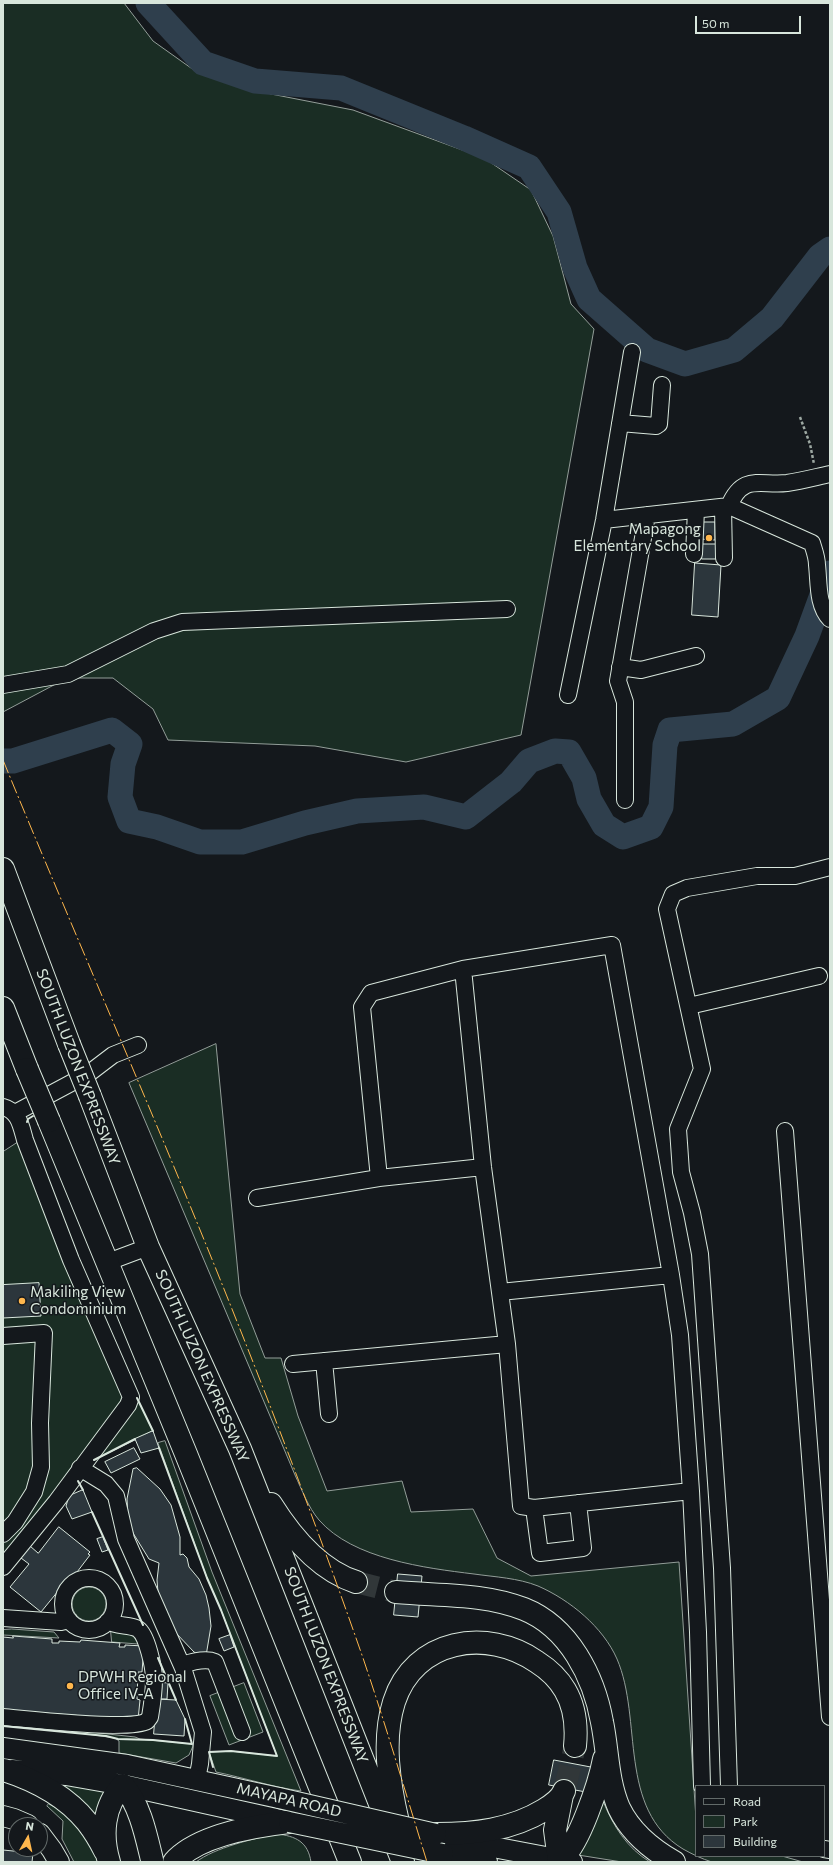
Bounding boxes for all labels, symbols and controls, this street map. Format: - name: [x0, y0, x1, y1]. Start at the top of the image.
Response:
- scale bar: [697, 8, 803, 34]
- text: 50 m: [702, 16, 730, 30]
- place label: Mapagong Elementary School: [574, 520, 701, 555]
- marker: Mapagong Elementary School: [704, 533, 714, 543]
- street label: SOUTH LUZON EXPRESSWAY: [32, 966, 124, 1168]
- street label: SOUTH LUZON EXPRESSWAY: [151, 1267, 253, 1465]
- place label: Makiling View Condominium: [30, 1283, 126, 1318]
- marker: Makiling View Condominium: [17, 1296, 27, 1306]
- street label: SOUTH LUZON EXPRESSWAY: [280, 1564, 372, 1766]
- place label: DPWH Regional Office IV-A: [78, 1668, 187, 1703]
- marker: DPWH Regional Office IV-A: [65, 1681, 75, 1691]
- street label: MAYAPA ROAD: [235, 1779, 343, 1821]
- legend: [695, 1785, 825, 1857]
- text: Road: [733, 1794, 761, 1808]
- text: Park: [733, 1814, 758, 1828]
- north arrow: [8, 1817, 48, 1857]
- text: N: [25, 1819, 35, 1833]
- text: Building: [733, 1834, 777, 1848]

